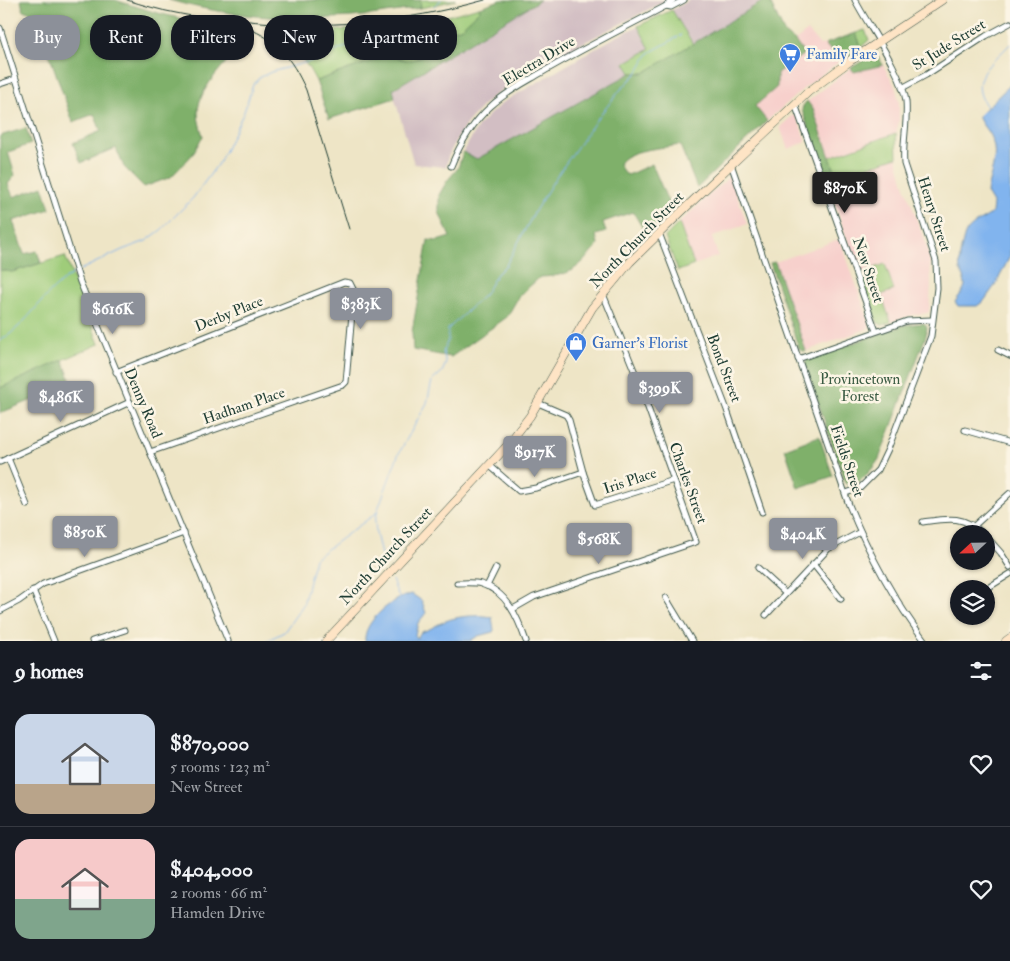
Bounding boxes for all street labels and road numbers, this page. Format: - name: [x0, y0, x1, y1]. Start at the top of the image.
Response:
- street label: St Jude Street: [909, 15, 990, 76]
- street label: Electra Drive: [499, 32, 579, 90]
- street label: Henry Street: [913, 174, 955, 254]
- street label: North Church Street: [586, 188, 688, 292]
- street label: New Street: [848, 235, 888, 305]
- street label: Derby Place: [192, 292, 266, 336]
- street label: Bond Street: [702, 331, 746, 405]
- street label: Denny Road: [120, 365, 167, 442]
- street label: Hadham Place: [200, 383, 288, 429]
- street label: Fields Street: [826, 422, 868, 500]
- street label: Charles Street: [665, 440, 712, 526]
- street label: Iris Place: [601, 463, 659, 499]
- street label: North Church Street: [336, 503, 436, 609]

